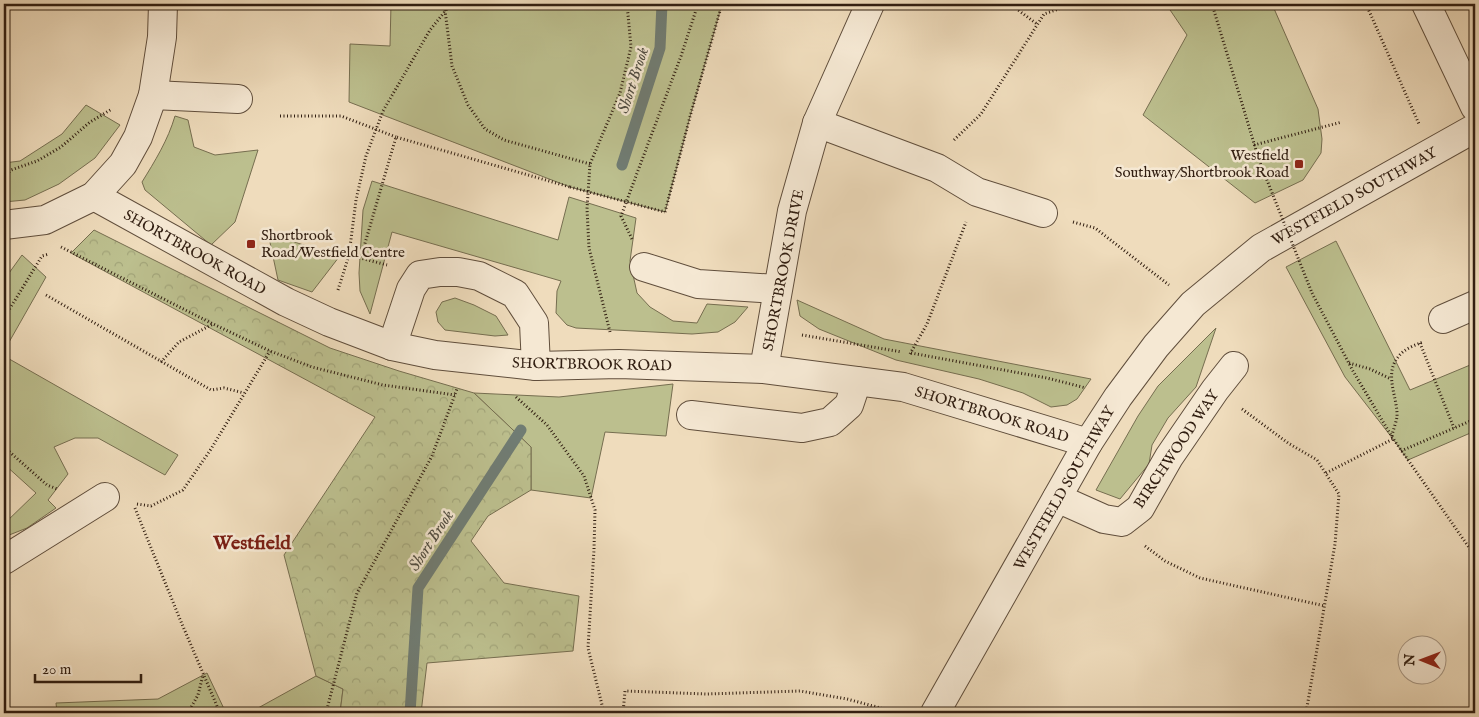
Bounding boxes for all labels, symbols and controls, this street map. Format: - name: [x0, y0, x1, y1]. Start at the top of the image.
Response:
- water label: Short Brook: [614, 45, 654, 116]
- street label: WESTFIELD SOUTHWAY: [1268, 143, 1441, 250]
- place label: Westfield Southway/Shortbrook Road: [1115, 146, 1290, 182]
- marker: Westfield Southway/Shortbrook Road: [1293, 158, 1305, 170]
- street label: SHORTBROOK DRIVE: [758, 188, 808, 353]
- street label: SHORTBROOK ROAD: [120, 205, 269, 299]
- place label: Shortbrook Road/Westfield Centre: [261, 226, 405, 262]
- marker: Shortbrook Road/Westfield Centre: [245, 238, 257, 250]
- street label: SHORTBROOK ROAD: [512, 354, 672, 375]
- street label: SHORTBROOK ROAD: [913, 382, 1071, 447]
- street label: BIRCHWOOD WAY: [1130, 386, 1224, 512]
- street label: WESTFIELD SOUTHWAY: [1010, 402, 1120, 574]
- water label: Short Brook: [405, 507, 459, 575]
- district label: Westfield: [212, 531, 292, 556]
- north arrow: [1396, 634, 1446, 684]
- scale bar: [35, 652, 141, 684]
- text: N: [1401, 654, 1419, 667]
- text: 20 m: [42, 660, 72, 679]

